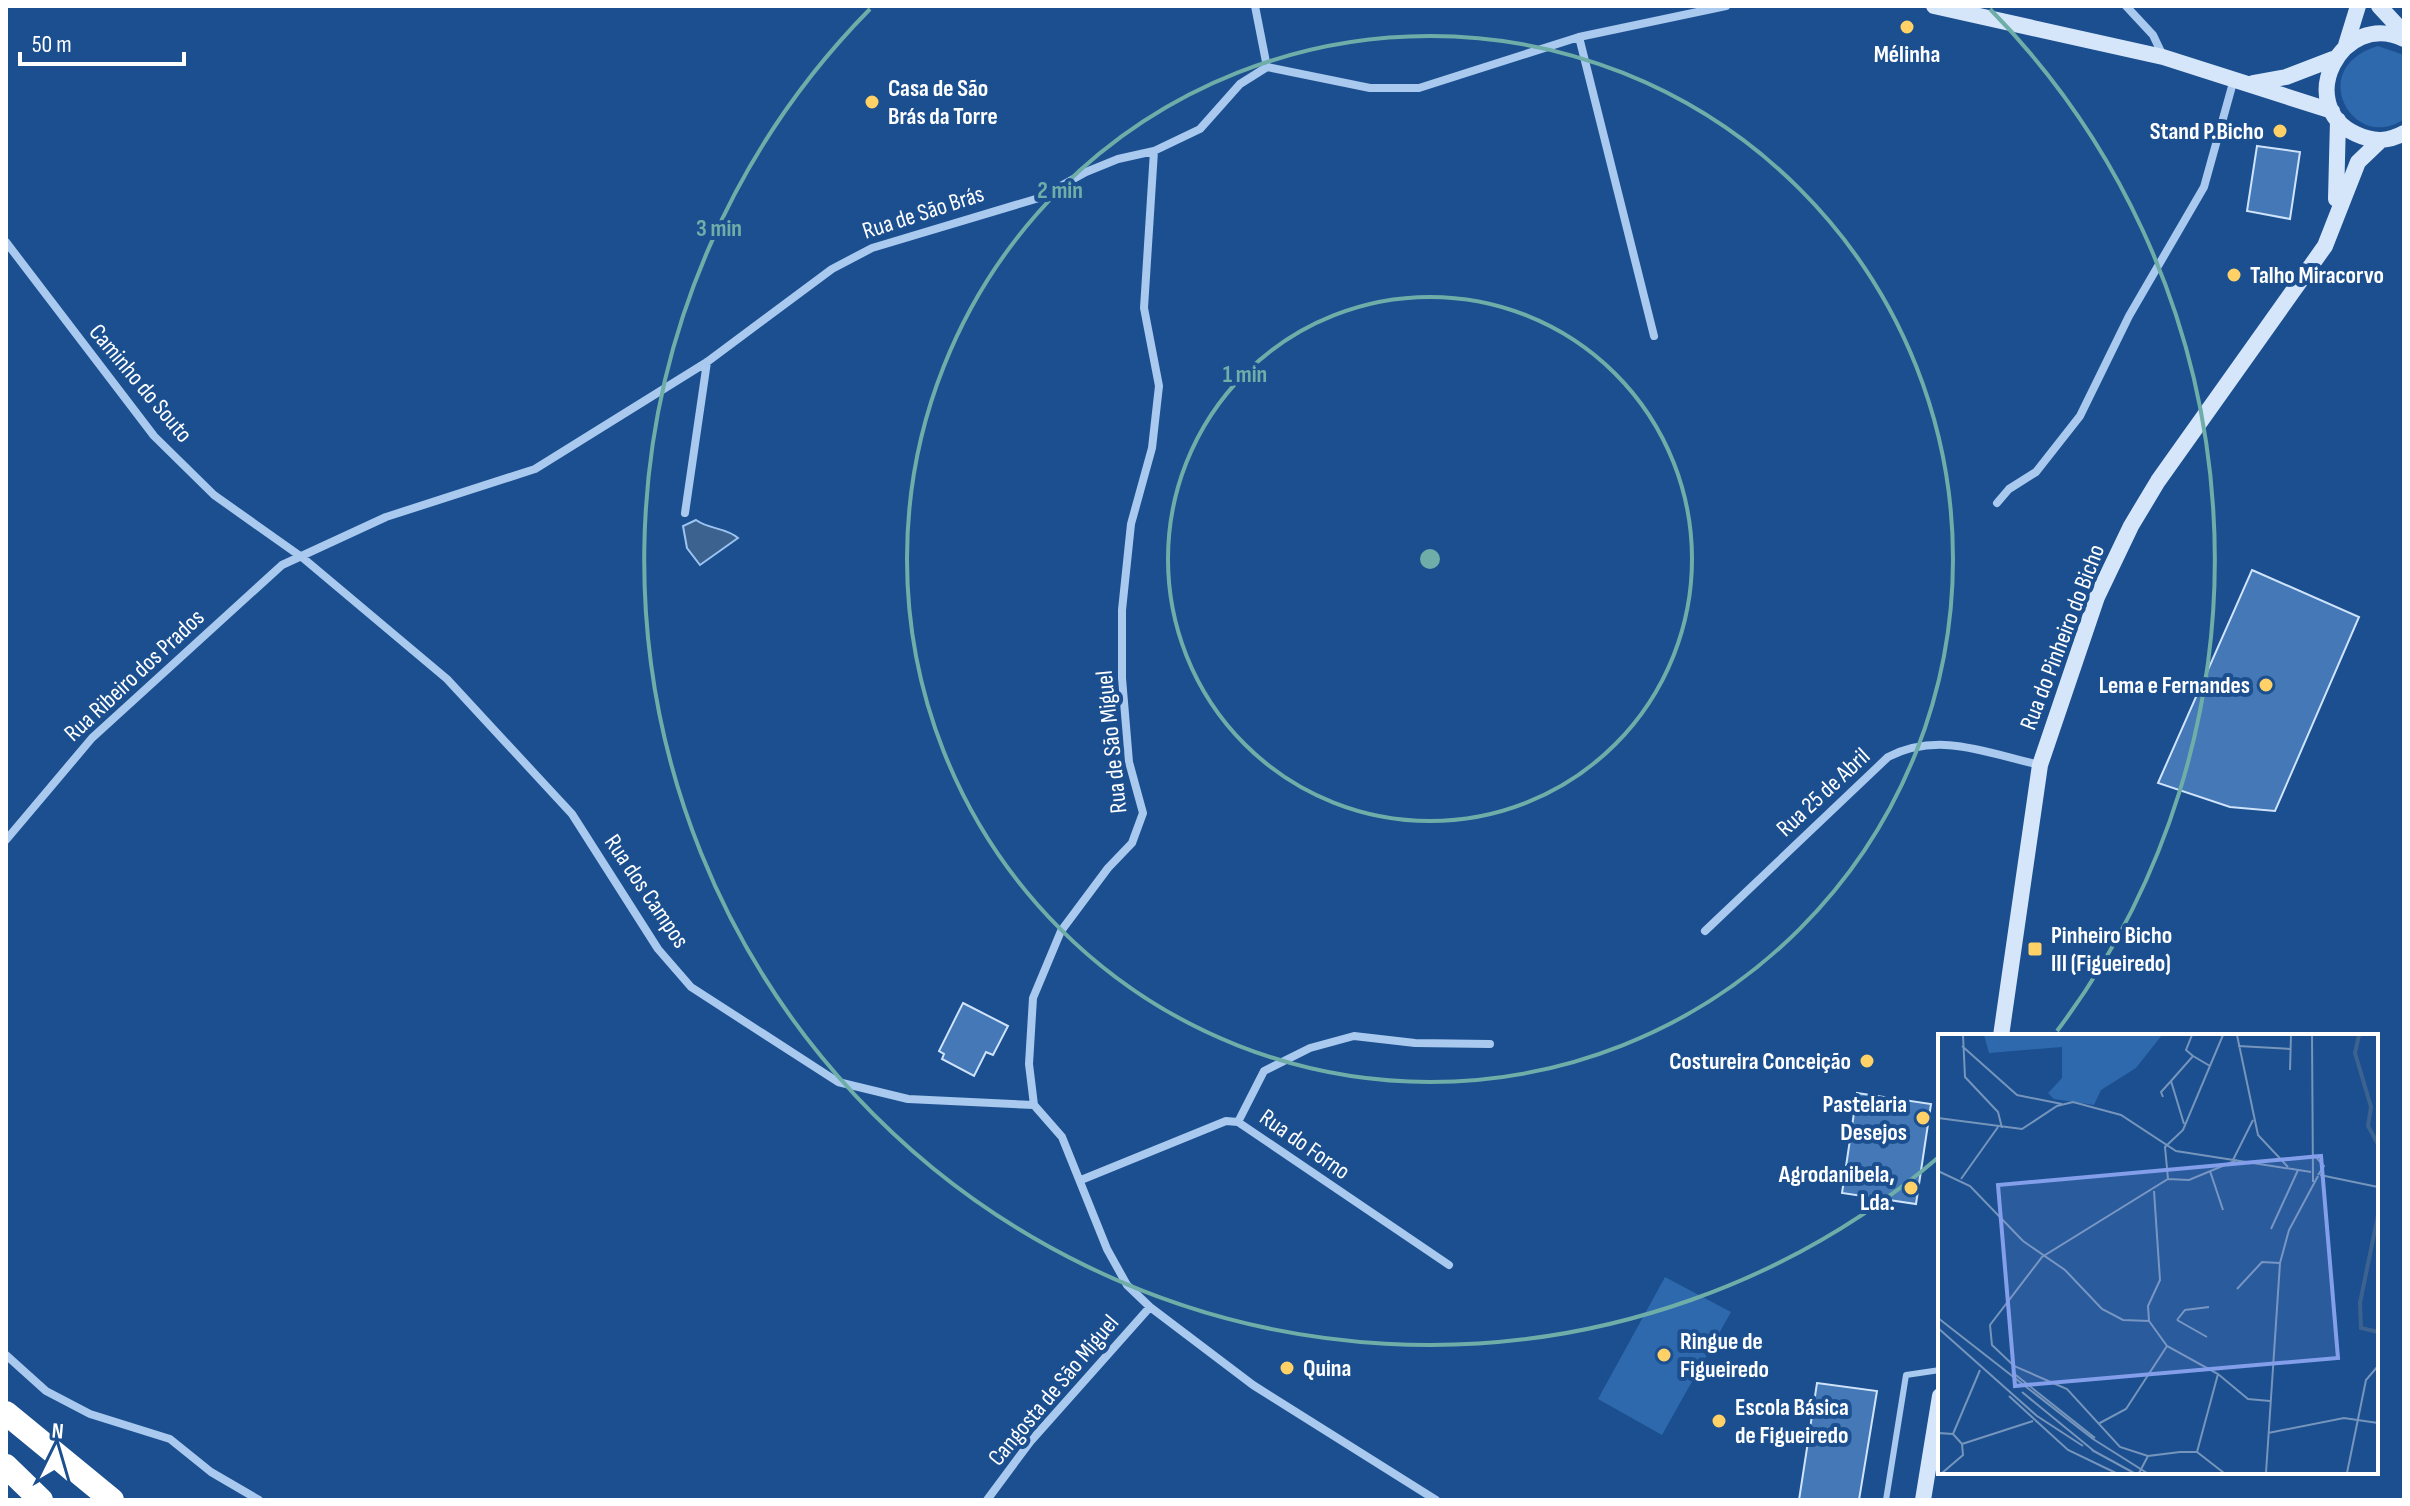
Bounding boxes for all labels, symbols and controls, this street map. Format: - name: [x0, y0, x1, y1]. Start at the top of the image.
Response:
- scale bar: [20, 16, 184, 66]
- marker: Mélinha: [1898, 18, 1916, 36]
- text: 50 m: [32, 30, 72, 59]
- place label: Mélinha: [1874, 40, 1940, 69]
- place label: Casa de São Brás da Torre: [888, 74, 998, 131]
- marker: Casa de São Brás da Torre: [863, 93, 881, 111]
- place label: Stand P.Bicho: [2150, 117, 2264, 146]
- marker: Stand P.Bicho: [2271, 122, 2289, 140]
- text: 2 min: [1037, 176, 1083, 205]
- street label: Rua de São Brás: [859, 179, 988, 246]
- text: 3 min: [696, 214, 742, 243]
- place label: Talho Miracorvo: [2250, 261, 2384, 290]
- marker: Talho Miracorvo: [2225, 266, 2243, 284]
- street label: Caminho do Souto: [83, 318, 199, 448]
- text: 1 min: [1223, 360, 1267, 389]
- street label: Rua do Pinheiro do Bicho: [2014, 540, 2111, 734]
- centre of rings: [1416, 545, 1444, 573]
- street label: Rua Ribeiro dos Prados: [58, 603, 210, 748]
- street label: Rua de São Miguel: [1090, 669, 1133, 815]
- place label: Lema e Fernandes: [2099, 671, 2250, 700]
- marker: Lema e Fernandes: [2257, 676, 2275, 694]
- street label: Rua 25 de Abril: [1771, 742, 1876, 843]
- street label: Rua dos Campos: [598, 829, 695, 954]
- place label: Pinheiro Bicho III (Figueiredo): [2051, 921, 2172, 978]
- marker: Pinheiro Bicho III (Figueiredo): [2026, 940, 2044, 958]
- inset map: [1938, 1034, 2378, 1474]
- place label: Costureira Conceição: [1669, 1047, 1851, 1076]
- marker: Costureira Conceição: [1858, 1052, 1876, 1070]
- place label: Pastelaria Desejos: [1823, 1090, 1907, 1147]
- street label: Rua do Forno: [1254, 1103, 1356, 1186]
- marker: Pastelaria Desejos: [1914, 1109, 1932, 1127]
- place label: Agrodanibela, Lda.: [1778, 1160, 1895, 1217]
- marker: Agrodanibela, Lda.: [1902, 1179, 1920, 1197]
- street label: Cangosta de São Miguel: [982, 1309, 1125, 1472]
- place label: Ringue de Figueiredo: [1680, 1327, 1769, 1384]
- marker: Ringue de Figueiredo: [1655, 1346, 1673, 1364]
- place label: Quina: [1303, 1354, 1351, 1383]
- marker: Quina: [1278, 1359, 1296, 1377]
- place label: Escola Básica de Figueiredo: [1735, 1393, 1849, 1450]
- north arrow: [16, 1410, 96, 1490]
- marker: Escola Básica de Figueiredo: [1710, 1412, 1728, 1430]
- text: N: [51, 1418, 65, 1446]

